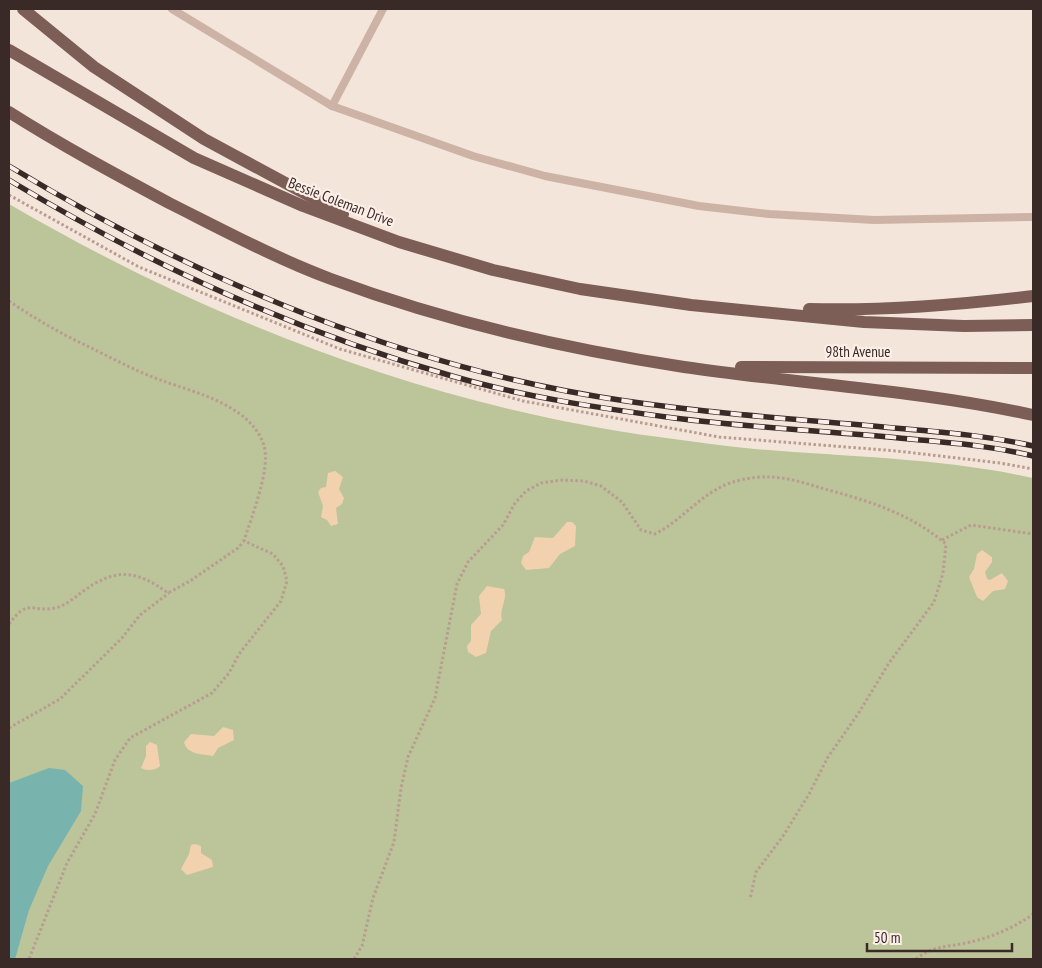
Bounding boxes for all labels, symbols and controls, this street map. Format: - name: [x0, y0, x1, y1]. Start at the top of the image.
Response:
- street label: Bessie Coleman Drive: [286, 173, 397, 230]
- street label: 98th Avenue: [826, 342, 890, 361]
- scale bar: [867, 920, 1012, 952]
- text: 50 m: [874, 928, 900, 947]

